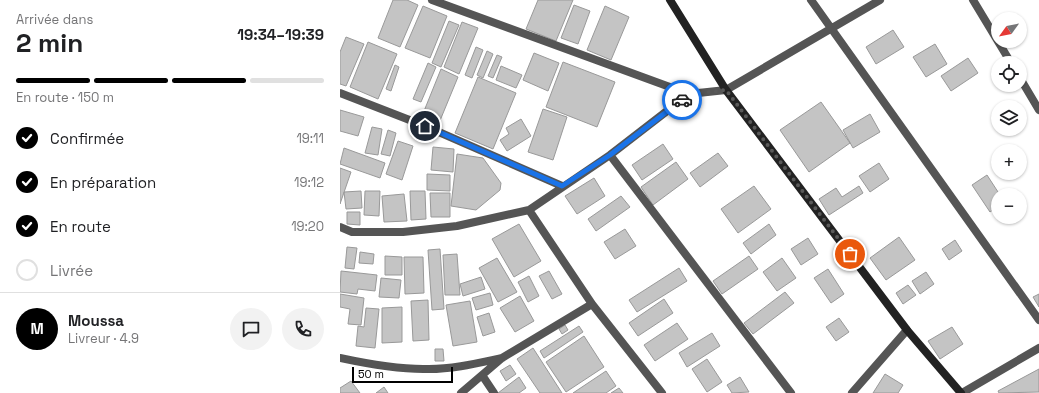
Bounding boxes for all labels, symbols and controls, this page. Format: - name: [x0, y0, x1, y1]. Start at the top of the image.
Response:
- text: Arrivée dans: [16, 11, 93, 28]
- north arrow: [991, 12, 1027, 48]
- map controls: [991, 12, 1027, 224]
- text: 19:34–19:39: [237, 25, 324, 44]
- text: 2 min: [16, 26, 83, 60]
- button: locate: [991, 56, 1027, 92]
- courier: [662, 80, 702, 120]
- text: En route · 150 m: [16, 89, 114, 106]
- icon: car: [671, 89, 693, 111]
- button: layers: [991, 100, 1027, 136]
- pin: [408, 109, 442, 143]
- icon: home: [414, 115, 436, 137]
- icon: check: [16, 127, 38, 149]
- text: Confirmée: [50, 129, 124, 148]
- text: 19:11: [296, 130, 324, 147]
- button: +: [991, 144, 1027, 180]
- icon: check: [16, 171, 38, 193]
- text: En préparation: [50, 173, 156, 192]
- text: 19:12: [294, 174, 324, 191]
- button: −: [991, 188, 1027, 224]
- icon: check: [16, 215, 38, 237]
- text: En route: [50, 217, 111, 236]
- text: 19:20: [291, 218, 324, 235]
- pin: [833, 237, 867, 271]
- icon: bag: [839, 243, 861, 265]
- text: Livrée: [50, 261, 93, 280]
- button: chat: [230, 308, 272, 350]
- button: phone: [282, 308, 324, 350]
- text: Moussa: [68, 311, 124, 330]
- text: M: [30, 319, 44, 338]
- text: Livreur · 4.9: [68, 330, 139, 347]
- scale bar: [352, 365, 453, 384]
- text: 50 m: [358, 367, 384, 381]

